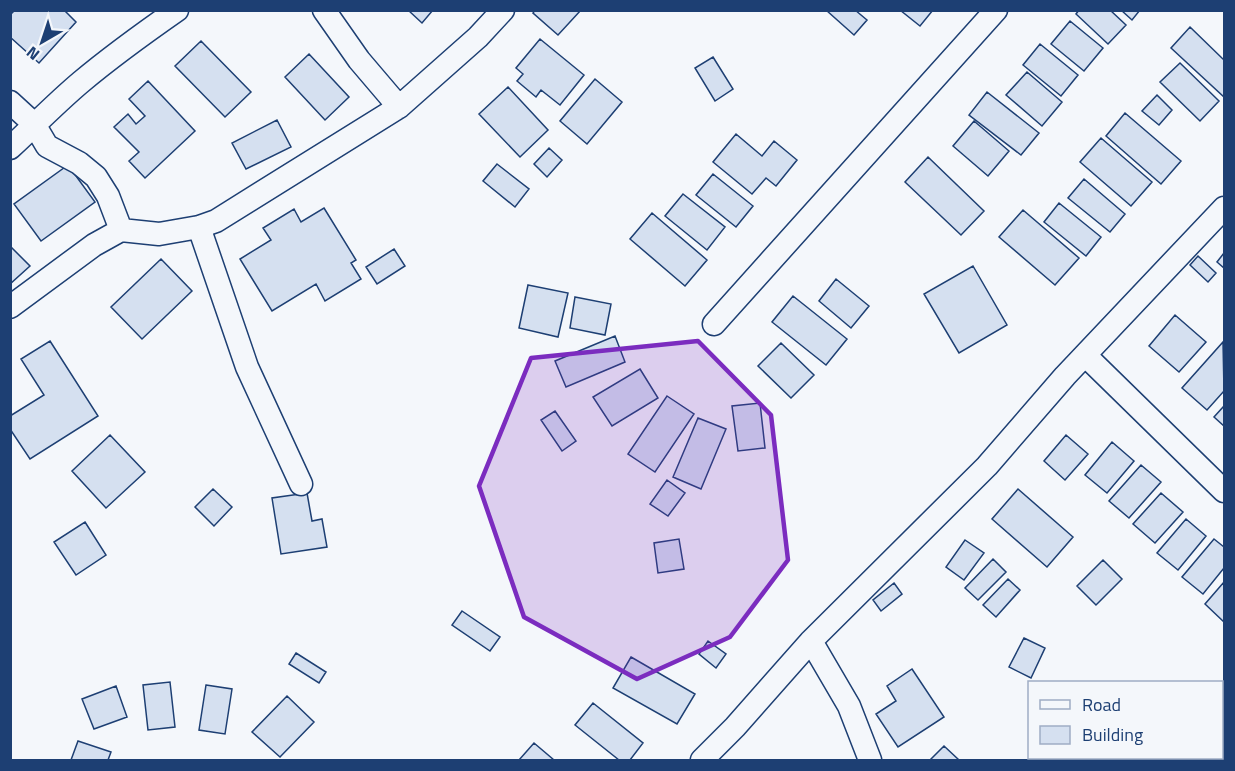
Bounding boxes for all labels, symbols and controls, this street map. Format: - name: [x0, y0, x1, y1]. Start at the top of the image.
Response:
- north arrow: [12, 12, 72, 72]
- text: N: [21, 41, 44, 66]
- legend: [1028, 681, 1223, 759]
- text: Road: [1082, 691, 1121, 718]
- text: Building: [1082, 721, 1143, 748]

